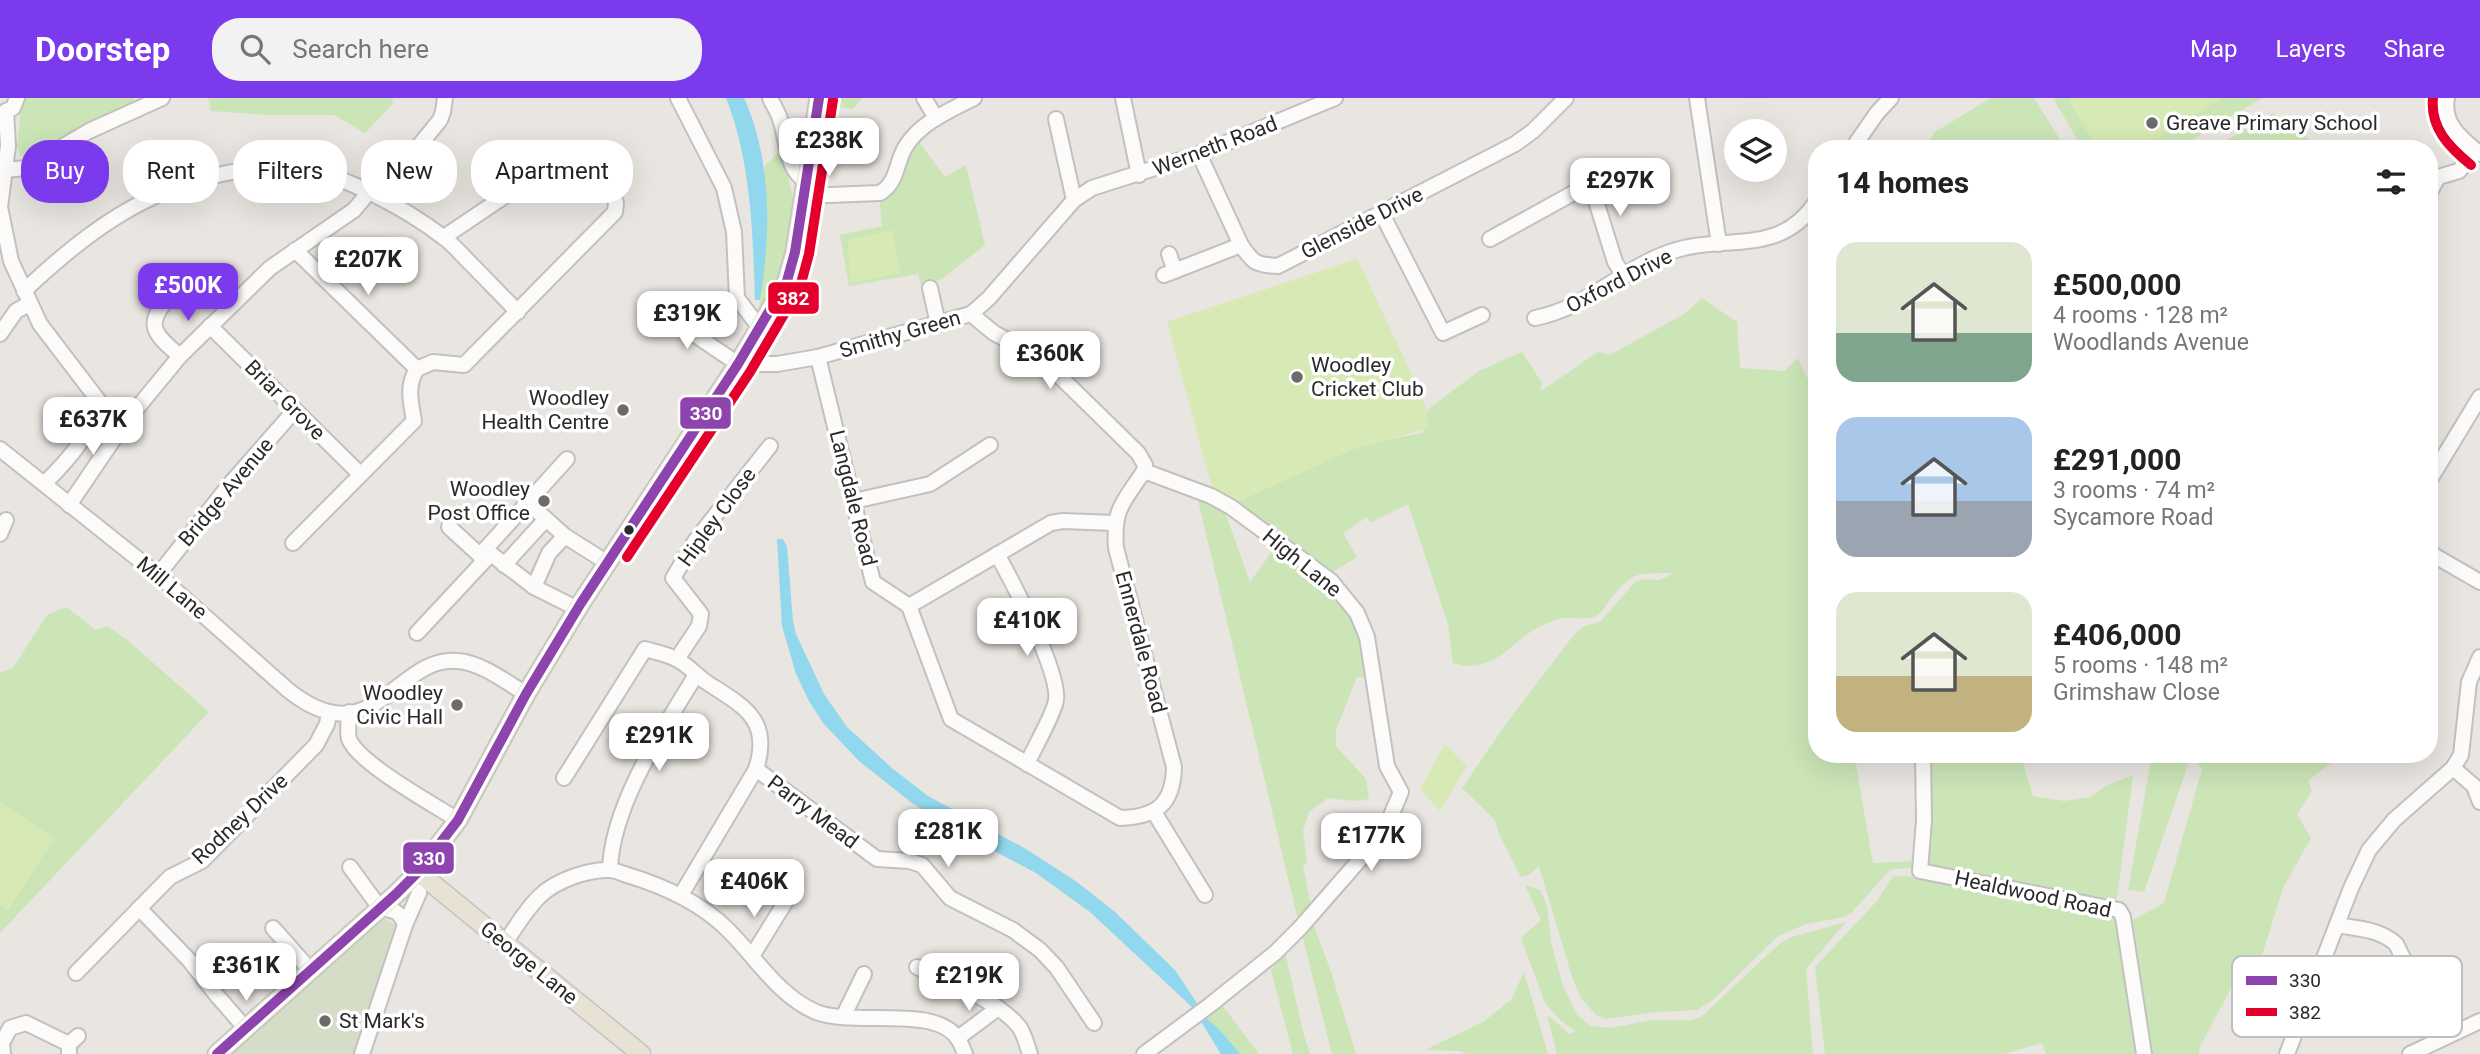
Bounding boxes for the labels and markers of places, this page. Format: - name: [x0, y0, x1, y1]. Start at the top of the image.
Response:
- place label: Greave Primary School: [2166, 111, 2378, 135]
- marker: Greave Primary School: [2144, 115, 2160, 131]
- pin: £238K: [780, 118, 878, 178]
- pin: £297K: [1571, 158, 1669, 218]
- pin: £207K: [319, 238, 417, 297]
- pin: £500K: [139, 264, 237, 323]
- pin: £319K: [638, 292, 736, 351]
- pin: £360K: [1001, 331, 1099, 391]
- place label: Woodley Cricket Club: [1311, 353, 1424, 401]
- marker: Woodley Cricket Club: [1289, 369, 1305, 385]
- place label: Woodley Health Centre: [481, 386, 609, 434]
- pin: £637K: [44, 398, 142, 457]
- marker: Woodley Health Centre: [615, 402, 631, 418]
- place label: Woodley Post Office: [427, 477, 530, 525]
- marker: Woodley Post Office: [536, 493, 552, 509]
- unlabelled marker: [622, 523, 636, 537]
- pin: £410K: [978, 598, 1076, 658]
- place label: Woodley Civic Hall: [356, 681, 443, 729]
- marker: Woodley Civic Hall: [449, 697, 465, 713]
- pin: £291K: [610, 714, 708, 773]
- pin: £281K: [899, 810, 997, 869]
- pin: £177K: [1322, 814, 1420, 873]
- pin: £406K: [705, 860, 803, 919]
- pin: £361K: [197, 944, 295, 1003]
- pin: £219K: [920, 954, 1018, 1013]
- place label: St Mark's: [339, 1009, 425, 1033]
- marker: St Mark's: [317, 1013, 333, 1029]

